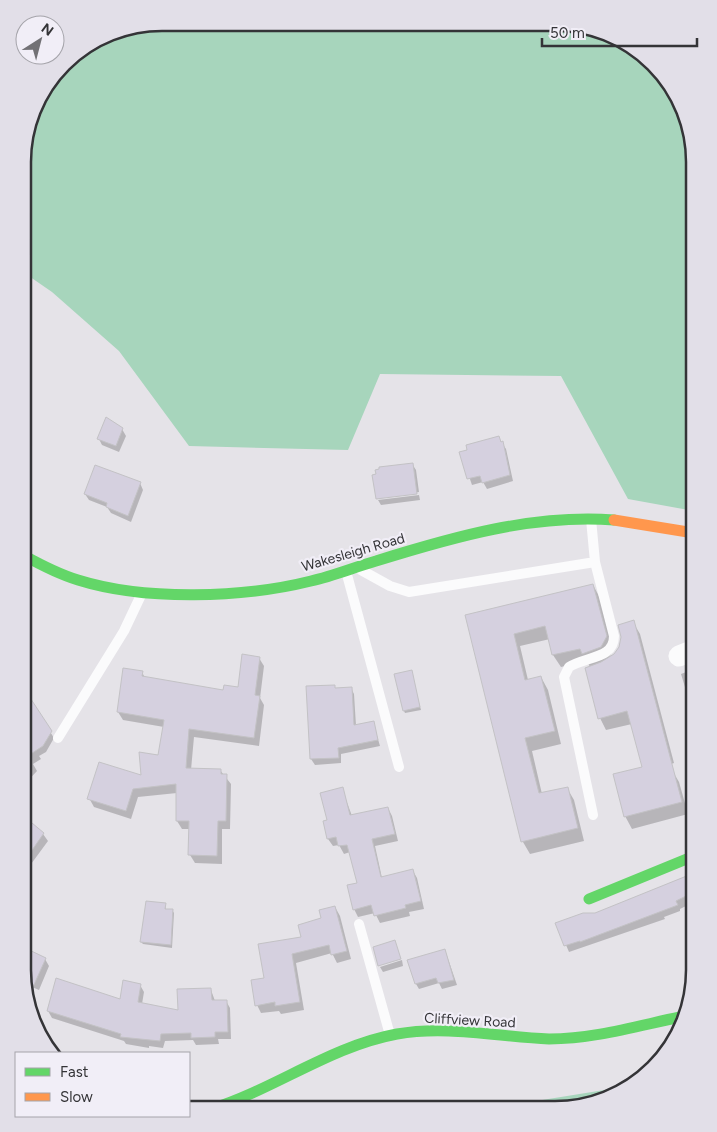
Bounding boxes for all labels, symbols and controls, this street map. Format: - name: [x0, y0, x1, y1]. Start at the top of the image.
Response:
- north arrow: [15, 15, 65, 65]
- scale bar: [542, 15, 697, 47]
- text: N: [38, 20, 57, 40]
- text: 50 m: [550, 24, 585, 42]
- street label: Wakesleigh Road: [300, 530, 407, 575]
- street label: Cliffview Road: [424, 1010, 516, 1031]
- legend: [15, 1052, 190, 1117]
- text: Fast: [60, 1063, 89, 1081]
- text: Slow: [60, 1088, 93, 1106]

